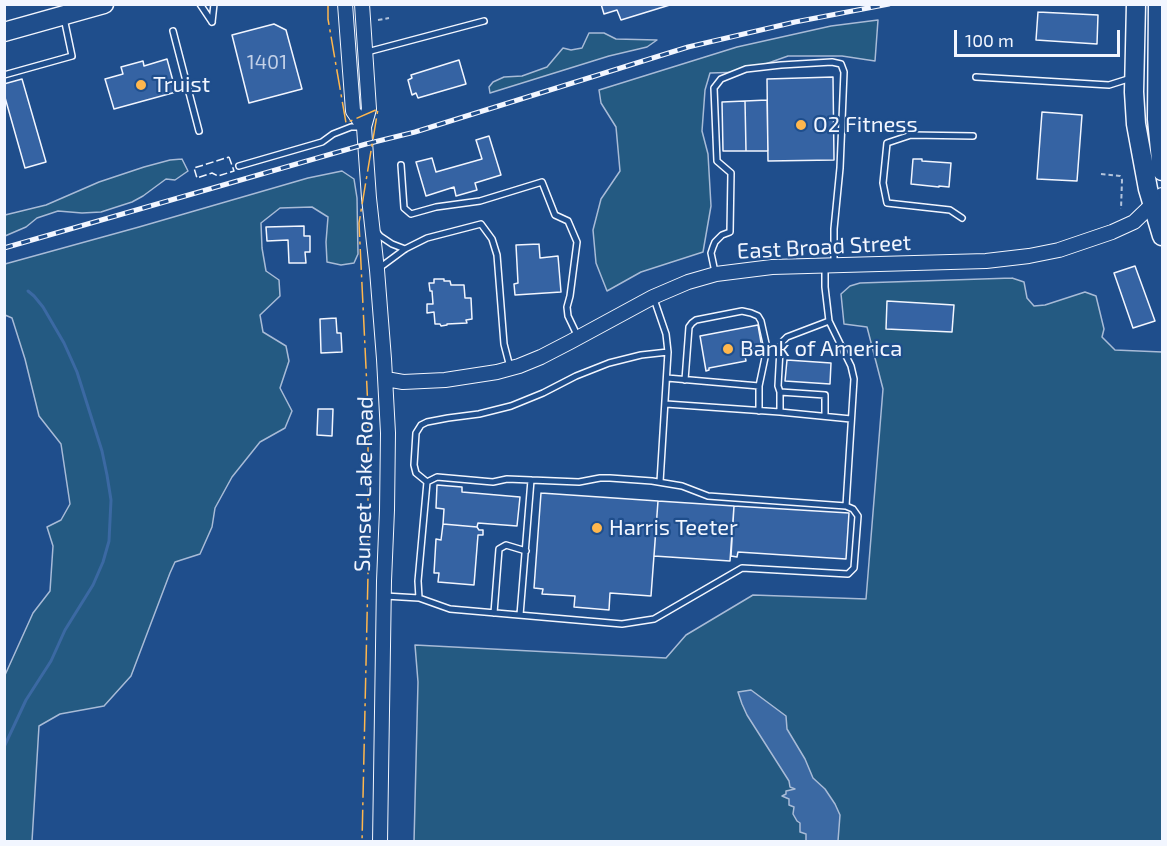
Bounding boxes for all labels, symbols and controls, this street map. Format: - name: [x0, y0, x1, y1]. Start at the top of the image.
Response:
- scale bar: [957, 18, 1124, 56]
- text: 100 m: [965, 29, 1014, 51]
- house number: 1401: [247, 50, 287, 74]
- place label: Truist: [153, 72, 210, 98]
- marker: Truist: [134, 78, 148, 92]
- place label: O2 Fitness: [813, 112, 918, 138]
- marker: O2 Fitness: [794, 118, 808, 132]
- street label: East Broad Street: [736, 229, 912, 265]
- place label: Bank of America: [740, 336, 902, 362]
- marker: Bank of America: [721, 342, 735, 356]
- street label: Sunset Lake Road: [349, 396, 379, 572]
- place label: Harris Teeter: [609, 515, 738, 541]
- marker: Harris Teeter: [590, 521, 604, 535]

